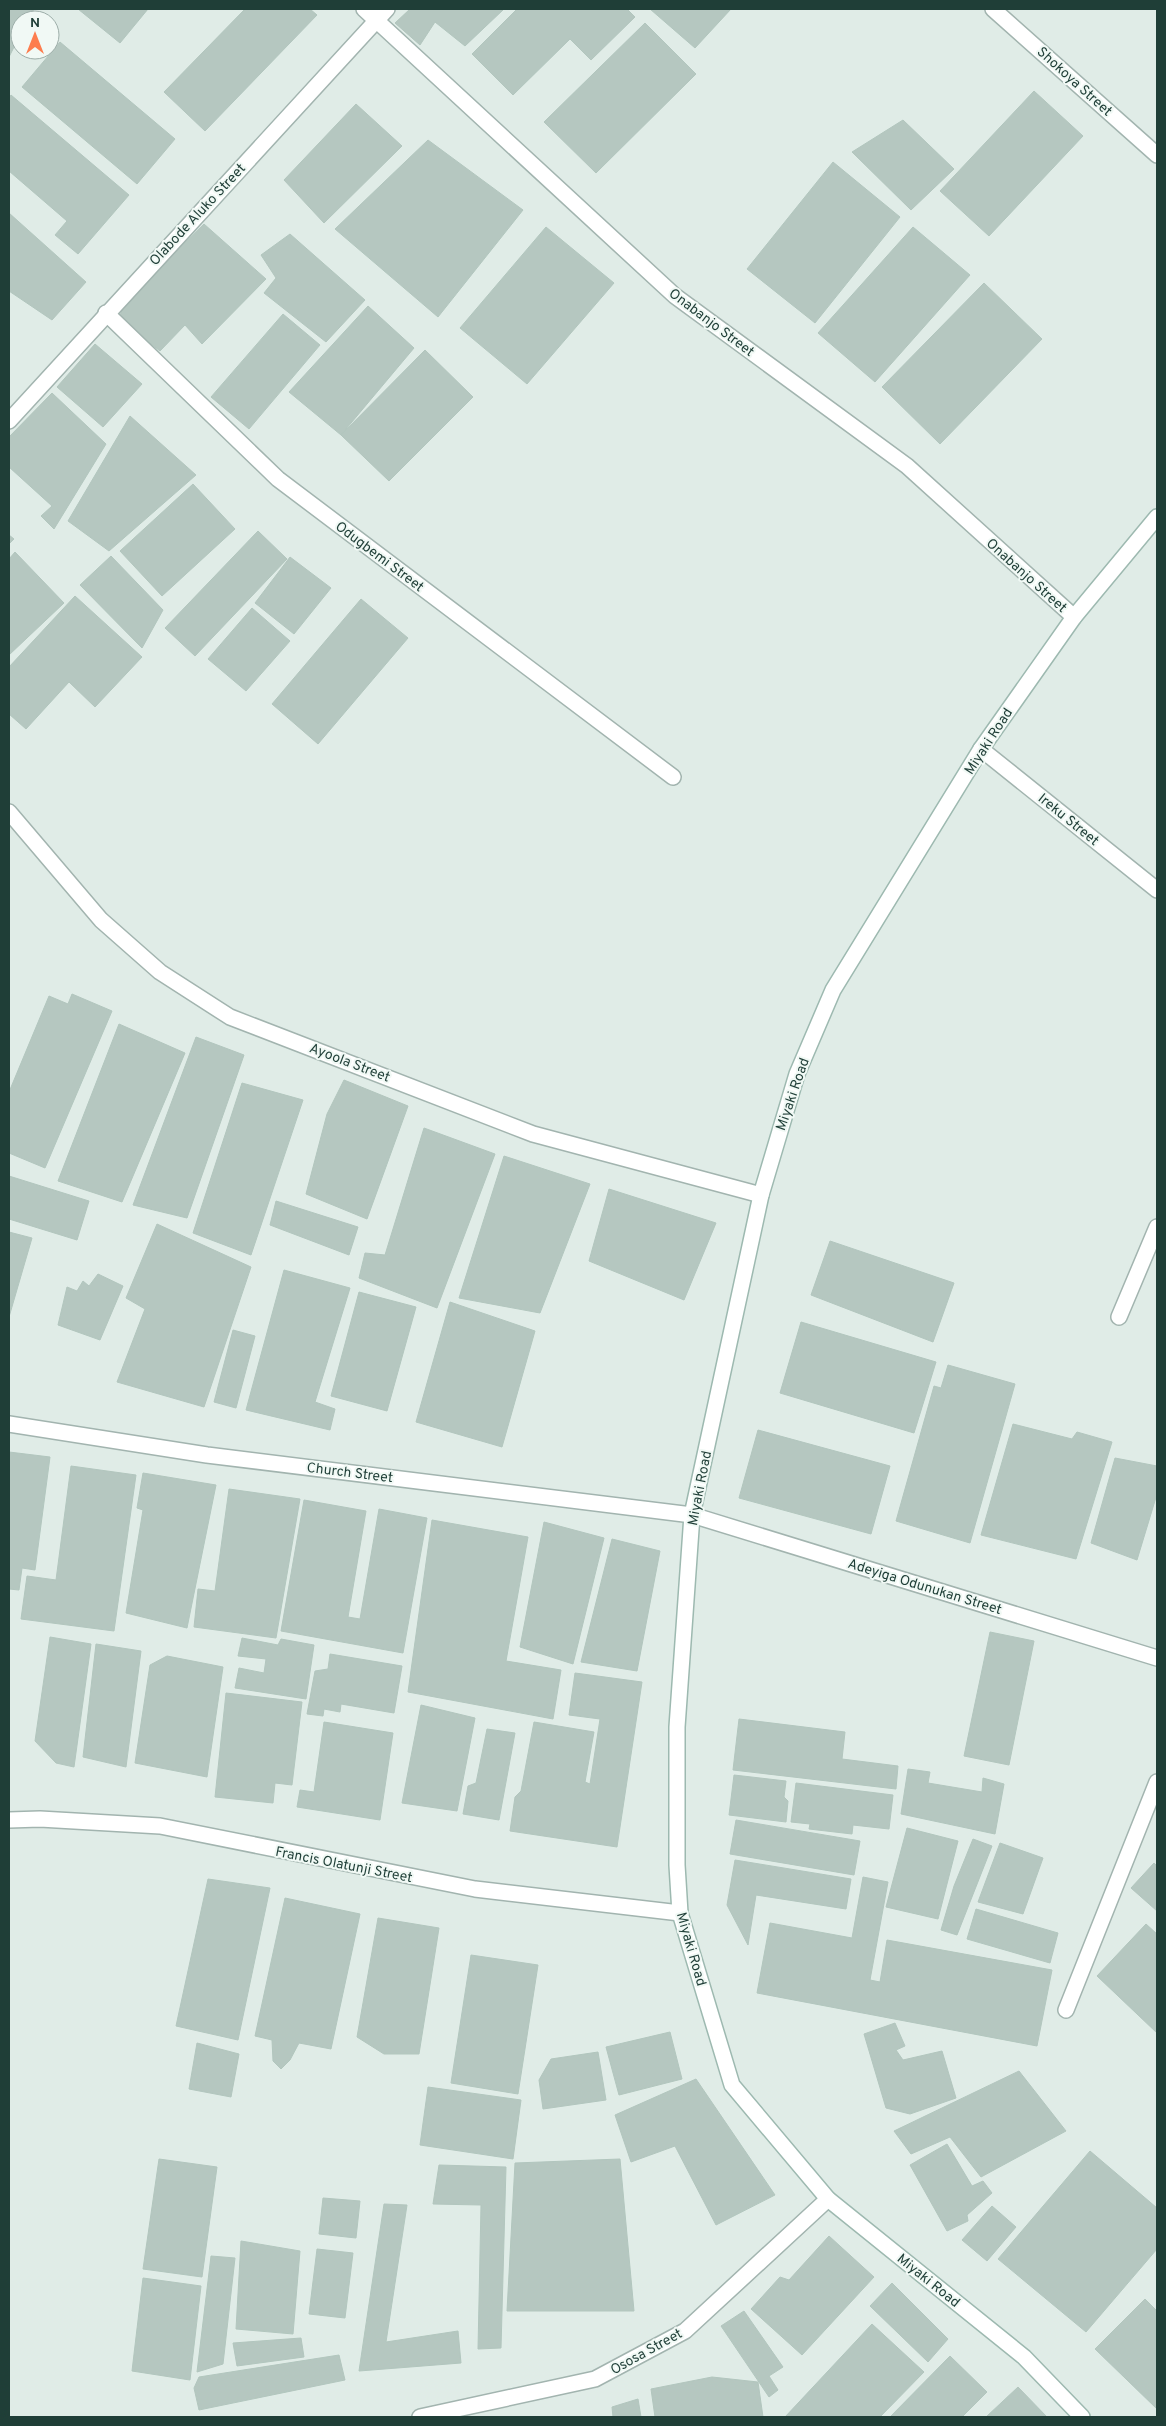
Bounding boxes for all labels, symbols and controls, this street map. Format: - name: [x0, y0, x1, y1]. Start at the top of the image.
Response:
- north arrow: [10, 10, 60, 60]
- text: N: [30, 15, 40, 32]
- street label: Shokoya Street: [1033, 44, 1115, 120]
- street label: Olabode Aluko Street: [146, 161, 250, 270]
- street label: Onabanjo Street: [665, 286, 757, 361]
- street label: Odugbemi Street: [331, 518, 427, 596]
- street label: Onabanjo Street: [982, 535, 1070, 617]
- street label: Miyaki Road: [961, 705, 1017, 778]
- street label: Ireku Street: [1034, 790, 1102, 850]
- street label: Ayoola Street: [307, 1040, 392, 1087]
- street label: Miyaki Road: [773, 1056, 814, 1133]
- street label: Miyaki Road: [685, 1449, 716, 1527]
- street label: Church Street: [306, 1460, 394, 1487]
- street label: Adeyiga Odunukan Street: [846, 1556, 1004, 1619]
- street label: Francis Olatunji Street: [274, 1844, 414, 1887]
- street label: Miyaki Road: [672, 1911, 709, 1988]
- street label: Miyaki Road: [893, 2251, 963, 2312]
- street label: Ososa Street: [608, 2326, 686, 2379]

